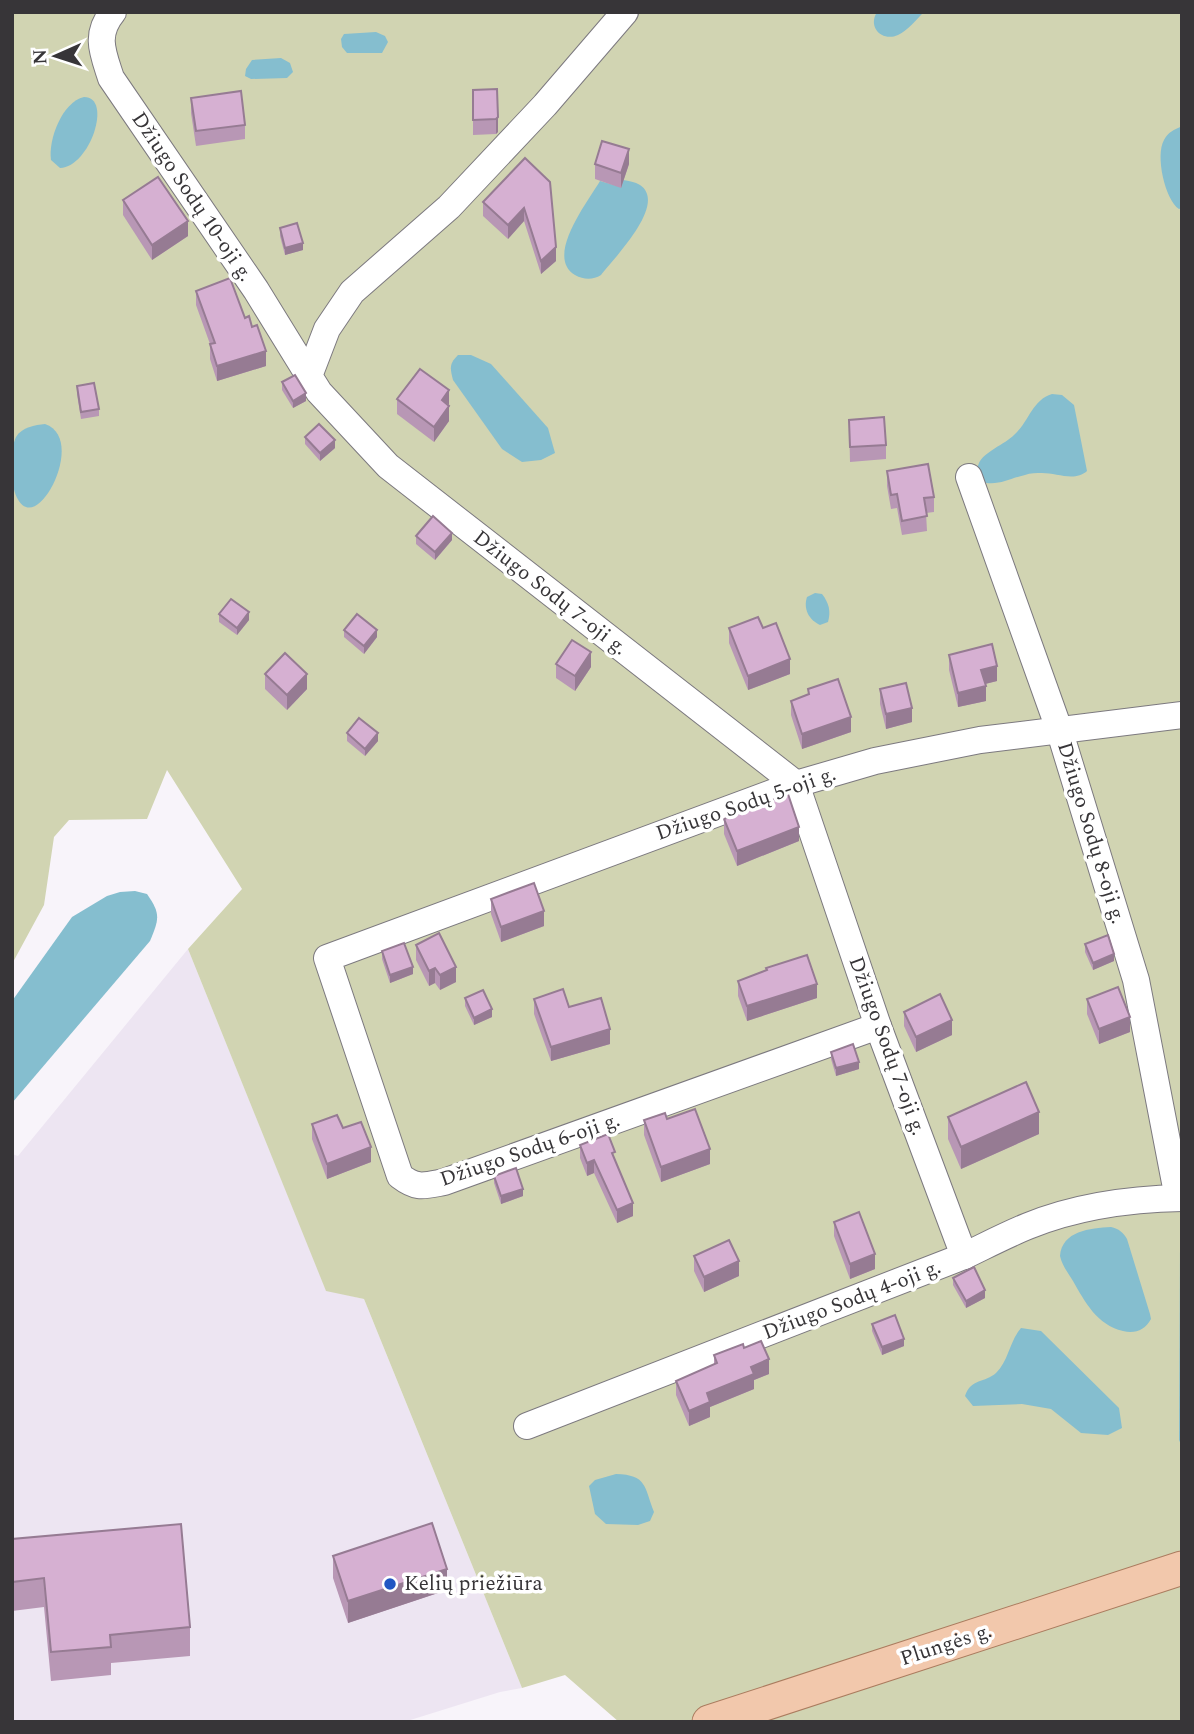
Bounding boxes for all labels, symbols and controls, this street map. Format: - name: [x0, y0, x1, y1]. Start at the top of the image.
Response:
- north arrow: [21, 21, 91, 91]
- text: N: [26, 48, 55, 65]
- street label: Džiugo Sodų 10-oji g.: [123, 106, 261, 288]
- street label: Džiugo Sodų 7-oji g.: [466, 522, 634, 664]
- street label: Džiugo Sodų 8-oji g.: [1048, 738, 1134, 928]
- street label: Džiugo Sodų 5-oji g.: [652, 758, 840, 850]
- street label: Džiugo Sodų 7-oji g.: [840, 952, 934, 1140]
- street label: Džiugo Sodų 6-oji g.: [436, 1104, 624, 1196]
- street label: Džiugo Sodų 4-oji g.: [758, 1251, 946, 1349]
- place label: Kelių priežiūra: [404, 1568, 544, 1600]
- marker: Kelių priežiūra: [382, 1576, 398, 1592]
- street label: Plungės g.: [896, 1615, 996, 1675]

